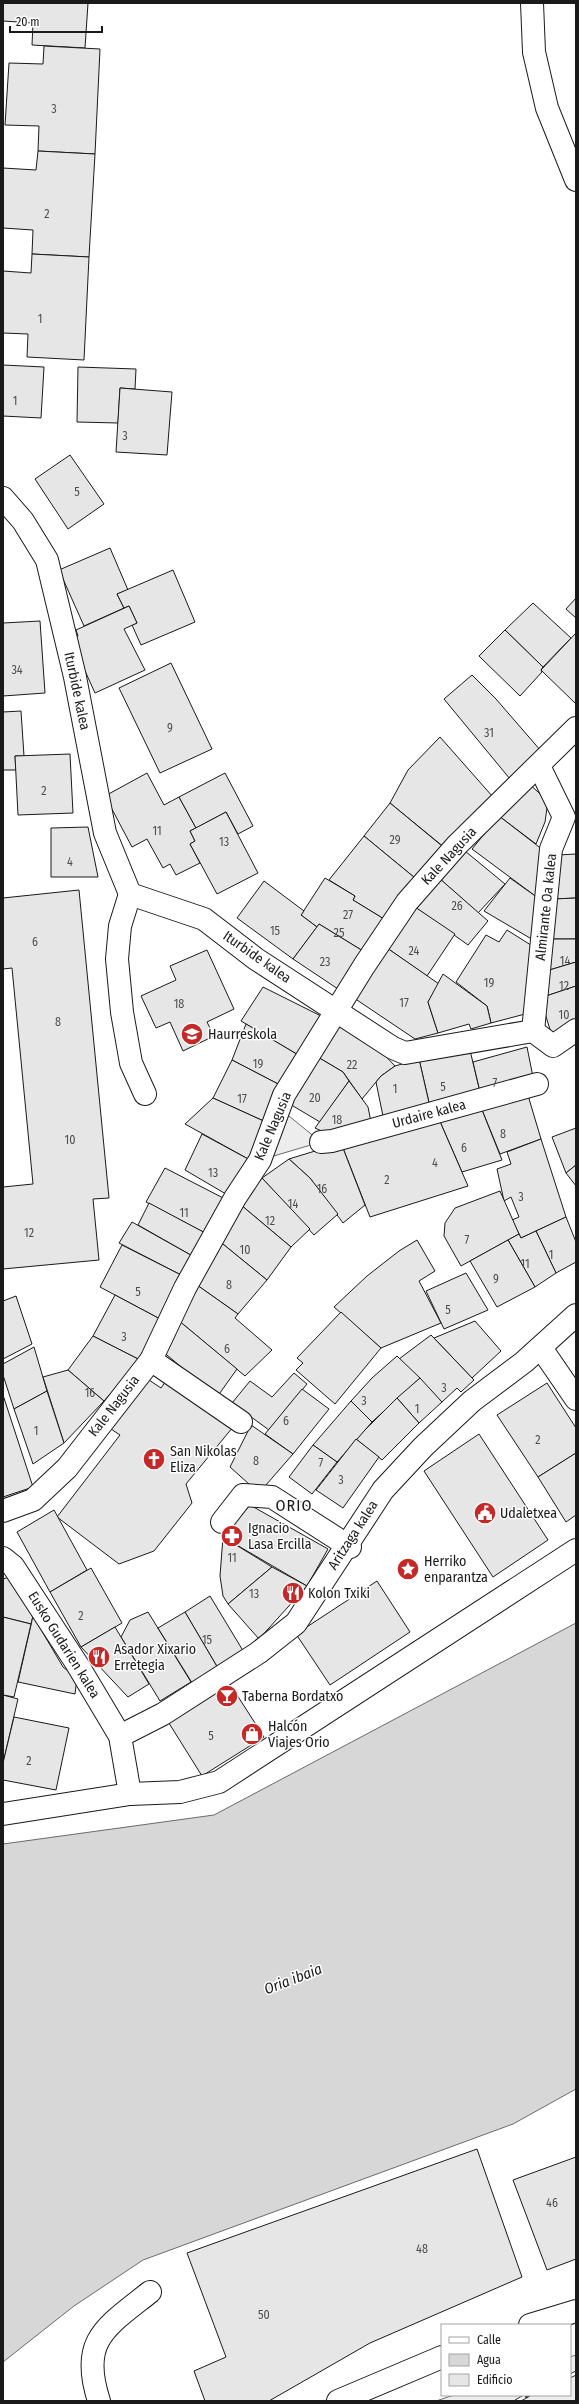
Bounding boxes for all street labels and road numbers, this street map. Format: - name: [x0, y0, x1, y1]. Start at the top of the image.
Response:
- street label: Iturbide kalea: [60, 650, 94, 732]
- street label: Kale Nagusia: [418, 823, 480, 889]
- street label: Almirante Oa kalea: [532, 852, 560, 961]
- street label: Iturbide kalea: [220, 927, 295, 987]
- street label: Kale Nagusia: [251, 1089, 295, 1163]
- street label: Urdaire kalea: [390, 1096, 468, 1132]
- street label: Kale Nagusia: [85, 1372, 143, 1440]
- street label: Aritzaga kalea: [324, 1497, 382, 1573]
- street label: Eusko Gudarien kalea: [24, 1588, 104, 1702]

